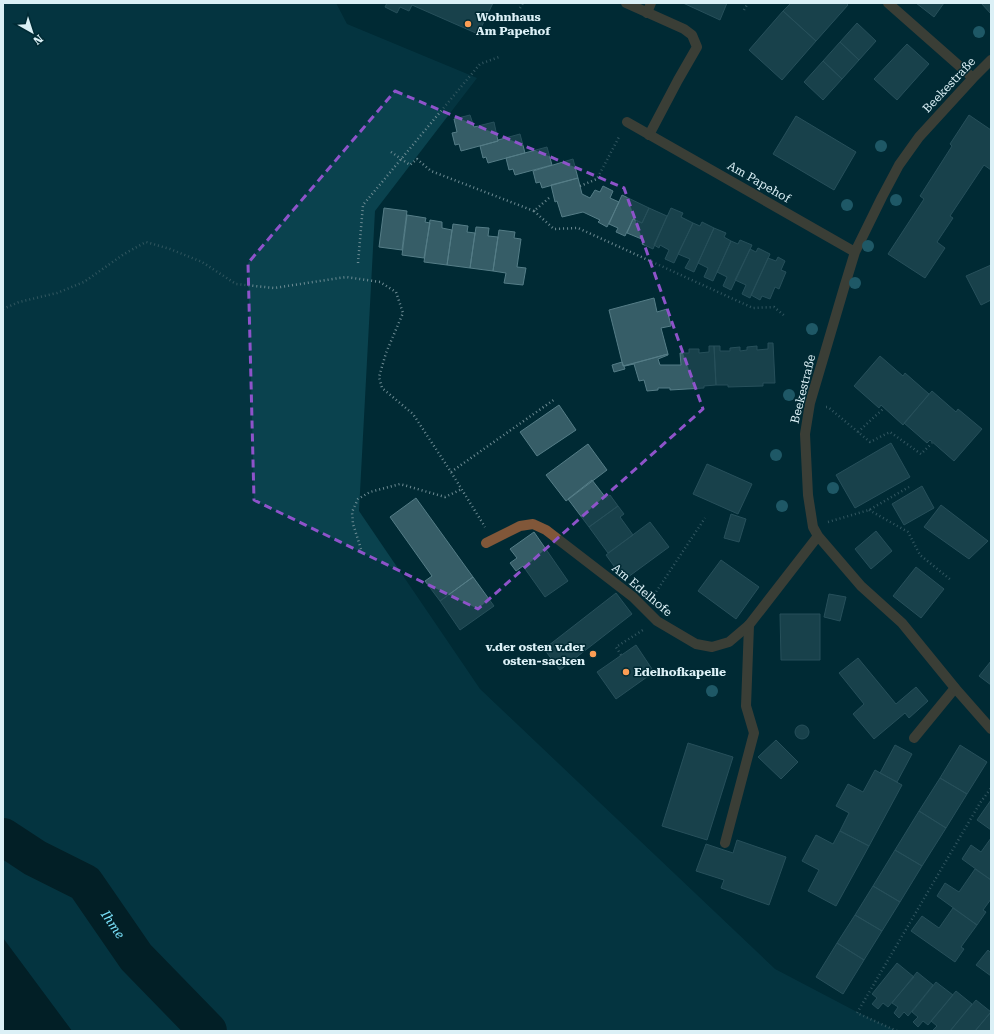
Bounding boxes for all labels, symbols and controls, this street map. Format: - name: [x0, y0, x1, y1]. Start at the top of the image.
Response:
- place label: Wohnhaus Am Papehof: [476, 10, 551, 38]
- north arrow: [12, 12, 52, 52]
- marker: Wohnhaus Am Papehof: [463, 19, 473, 29]
- text: N: [30, 32, 45, 47]
- street label: Beekestraße: [920, 54, 978, 116]
- street label: Am Papehof: [725, 158, 793, 206]
- street label: Beekestraße: [788, 353, 818, 425]
- street label: Am Edelhofe: [609, 561, 675, 619]
- place label: v.der osten v.der osten-sacken: [486, 640, 586, 668]
- marker: v.der osten v.der osten-sacken: [588, 649, 598, 659]
- place label: Edelhofkapelle: [634, 665, 726, 679]
- marker: Edelhofkapelle: [621, 667, 631, 677]
- water label: Ihme: [97, 907, 128, 942]

